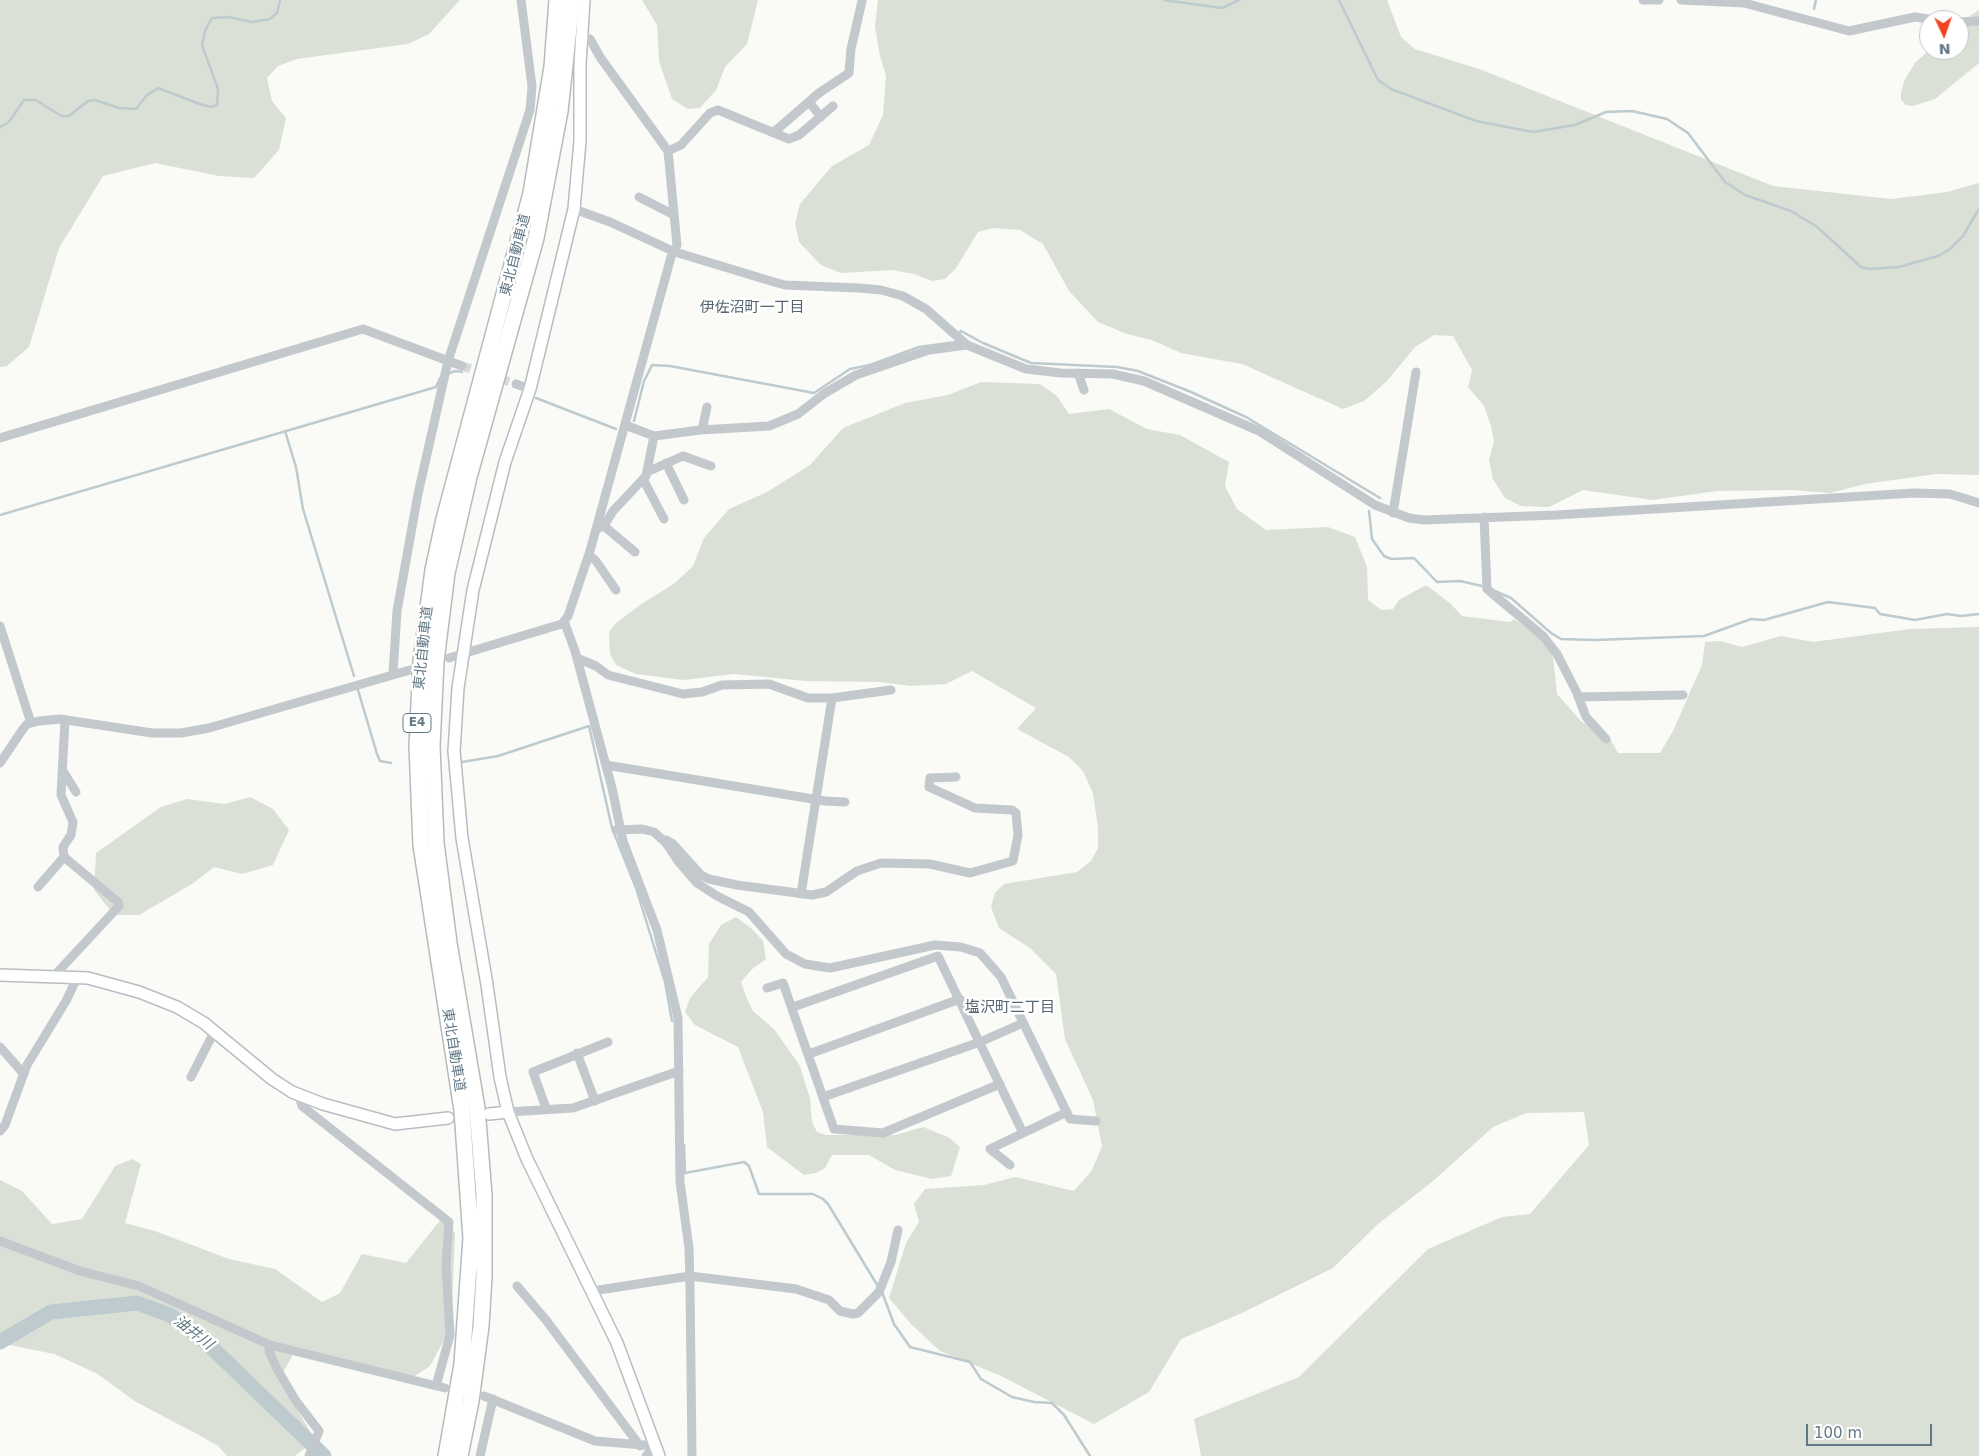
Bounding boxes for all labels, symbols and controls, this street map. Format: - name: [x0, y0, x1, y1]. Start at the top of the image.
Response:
- north arrow: [1919, 10, 1969, 60]
- text: N: [1938, 41, 1951, 57]
- street label: 東北自動車道: [498, 212, 534, 298]
- district label: 伊佐沼町一丁目: [700, 299, 804, 317]
- street label: 東北自動車道: [411, 605, 437, 691]
- road number: E4: [403, 714, 431, 732]
- district label: 塩沢町二丁目: [965, 999, 1055, 1017]
- street label: 東北自動車道: [438, 1007, 468, 1093]
- water label: 油井川: [170, 1312, 216, 1354]
- scale bar: [1809, 1414, 1935, 1446]
- text: 100 m: [1814, 1424, 1862, 1442]

